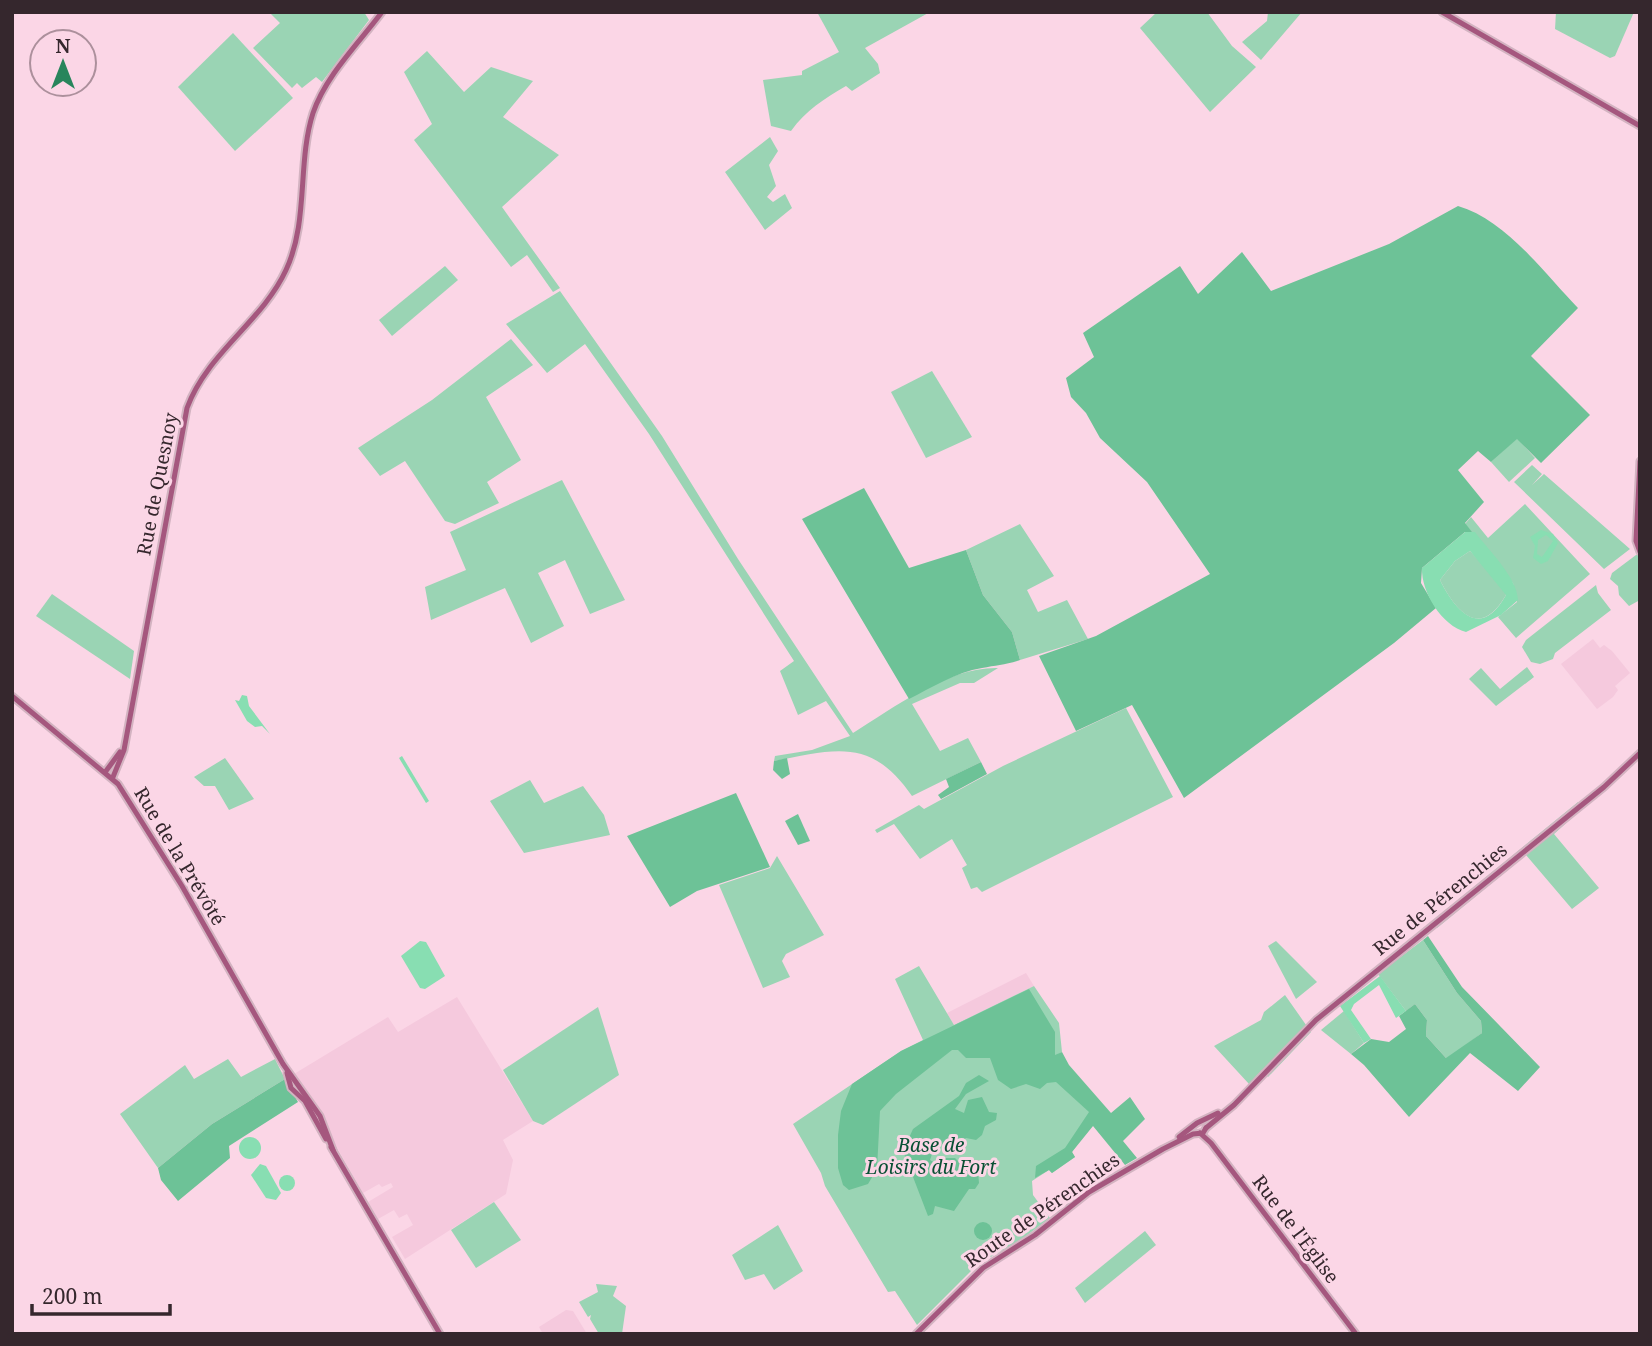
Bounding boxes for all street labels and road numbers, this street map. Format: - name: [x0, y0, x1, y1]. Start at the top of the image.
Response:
- street label: Rue de Quesnoy: [130, 410, 184, 558]
- street label: Rue de la Prévôté: [128, 782, 232, 930]
- street label: Rue de Pérenchies: [1367, 837, 1513, 961]
- street label: Route de Pérenchies: [959, 1147, 1125, 1273]
- street label: Rue de l'Église: [1247, 1170, 1345, 1288]

